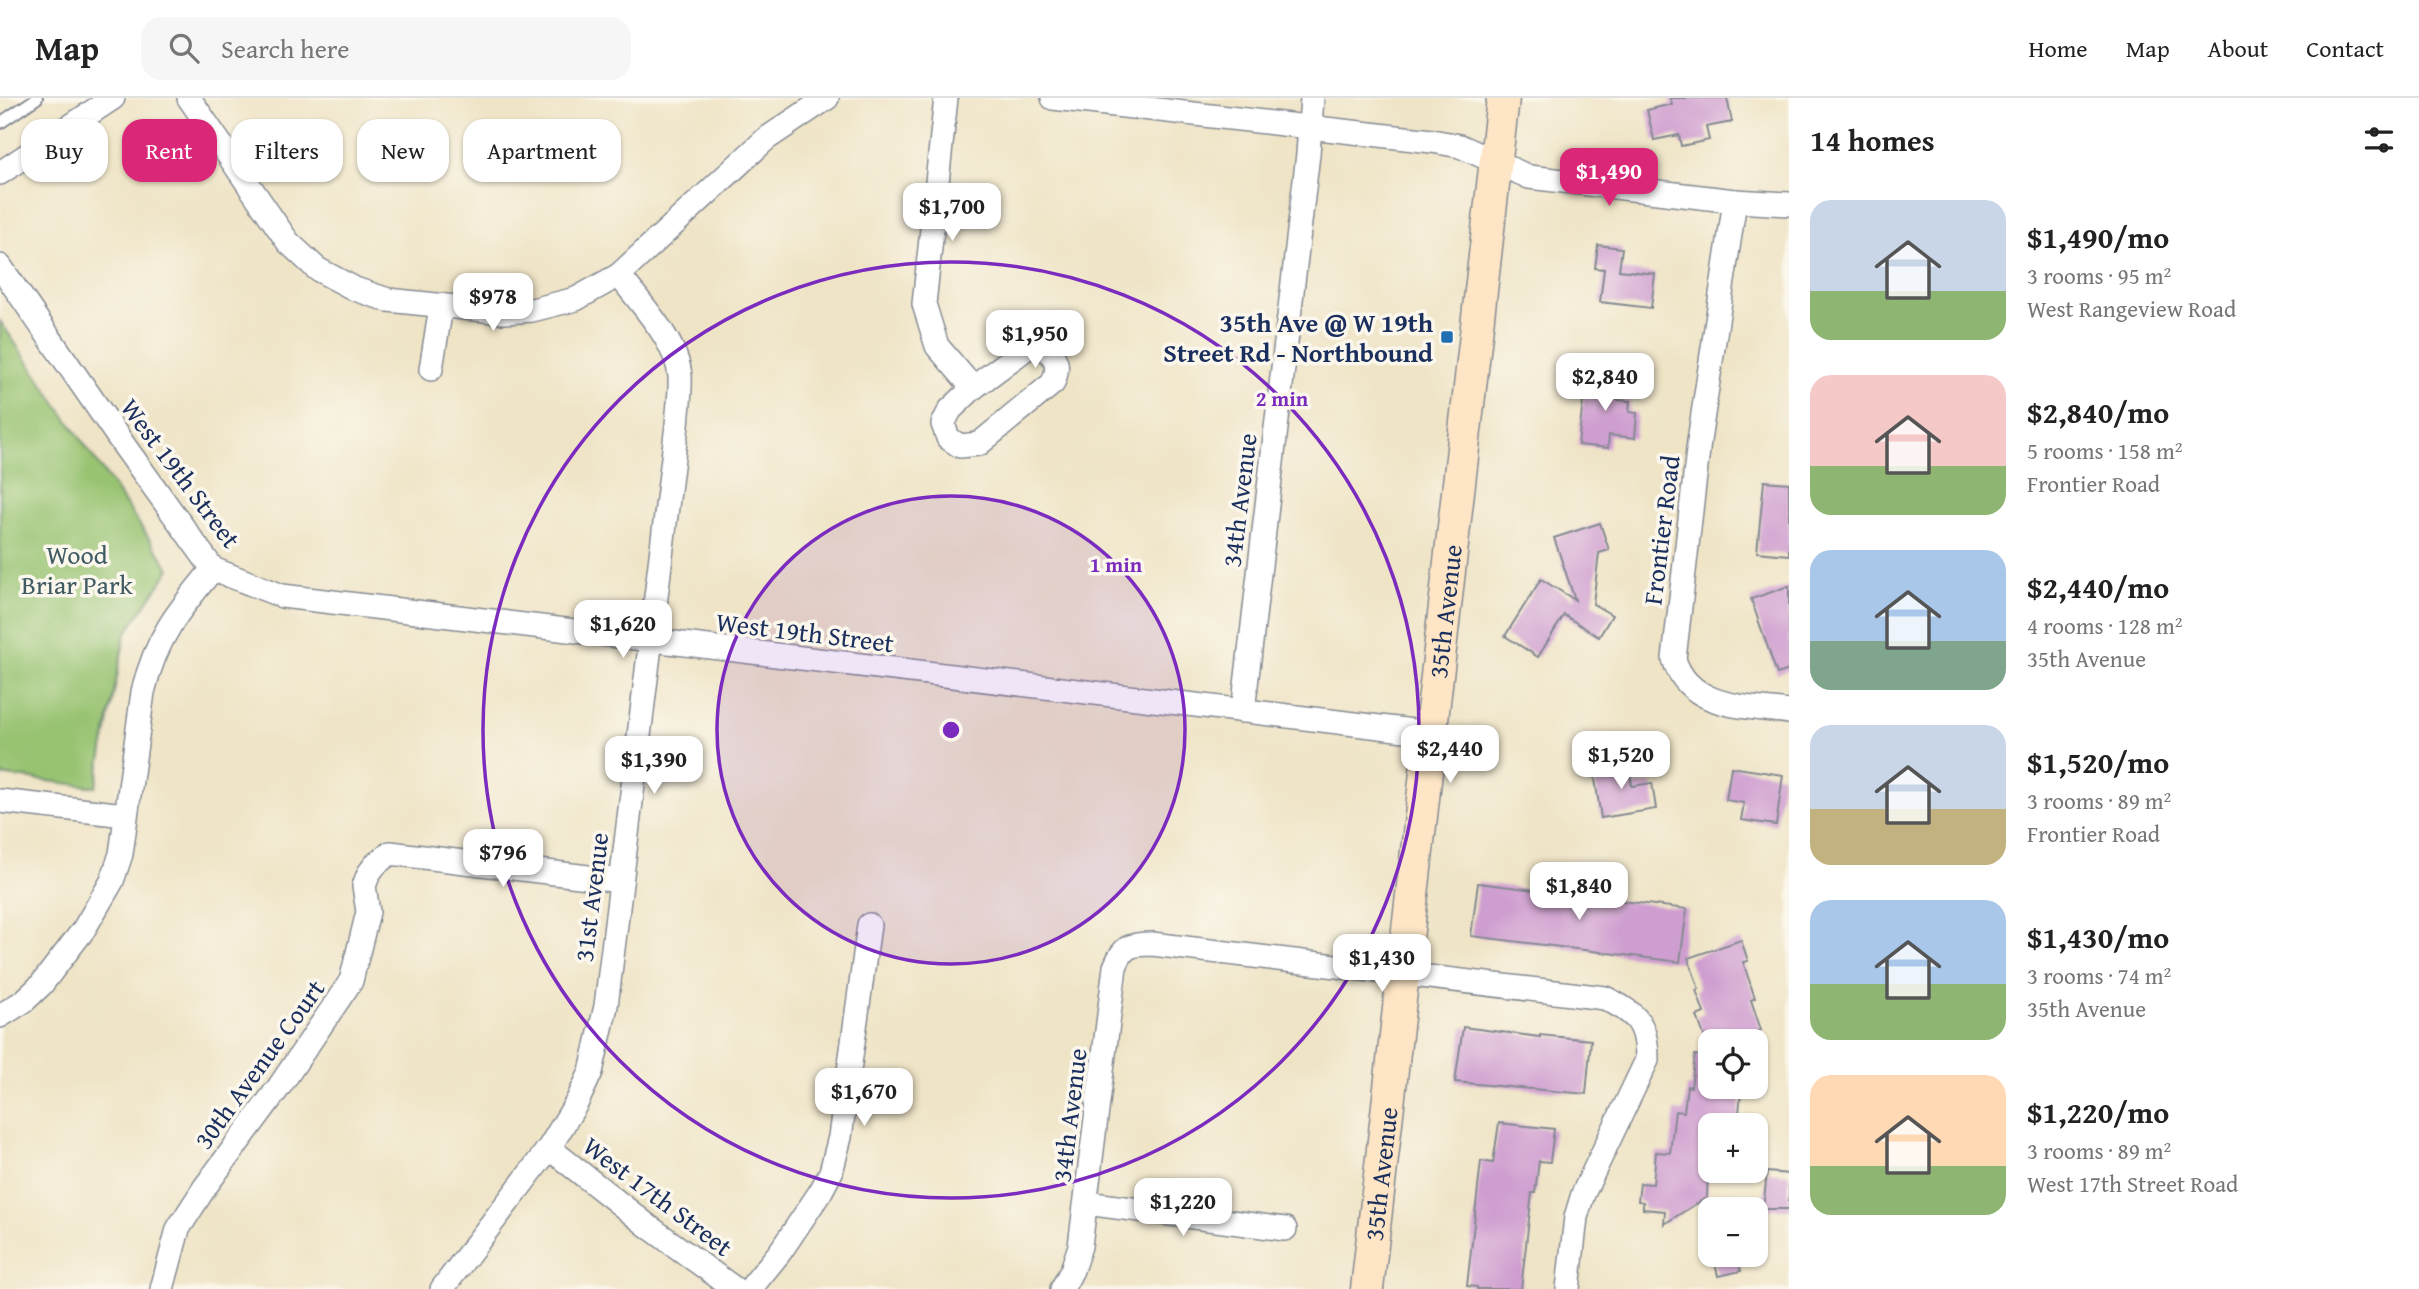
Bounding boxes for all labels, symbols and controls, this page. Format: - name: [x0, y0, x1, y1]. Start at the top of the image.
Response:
- search box: [141, 17, 631, 80]
- text: Map: [35, 24, 99, 72]
- icon: search: [165, 29, 203, 67]
- text: Search here: [221, 29, 349, 68]
- text: Home: [2029, 31, 2088, 66]
- text: Map: [2126, 31, 2170, 66]
- text: About: [2208, 31, 2268, 66]
- text: Contact: [2306, 31, 2384, 66]
- text: 14 homes: [1810, 118, 1935, 162]
- chip: Buy: [21, 119, 108, 182]
- chip: Rent: [122, 119, 217, 182]
- chip: Filters: [231, 119, 343, 182]
- chip: New: [357, 119, 449, 182]
- chip: Apartment: [463, 119, 621, 182]
- icon: filters: [2360, 121, 2398, 159]
- pin: $1,490: [1552, 148, 1666, 208]
- text: $1,490: [1576, 154, 1642, 187]
- pin: $1,700: [895, 184, 1009, 243]
- text: $1,700: [919, 189, 985, 222]
- text: $1,490/mo: [2027, 215, 2169, 259]
- icon: home: [1866, 228, 1950, 312]
- text: 3 rooms · 95 m²: [2027, 259, 2171, 292]
- pin: $978: [452, 274, 534, 333]
- text: $978: [469, 279, 517, 312]
- text: West Rangeview Road: [2027, 292, 2236, 325]
- place label: 35th Ave @ W 19th Street Rd - Northbound: [1163, 303, 1434, 372]
- pin: $1,950: [978, 310, 1092, 370]
- text: $1,950: [1002, 316, 1068, 349]
- marker: 35th Ave @ W 19th Street Rd - Northbound: [1439, 329, 1455, 345]
- pin: $2,840: [1548, 354, 1662, 413]
- text: $2,840: [1572, 359, 1638, 392]
- text: 2 min: [1256, 383, 1309, 414]
- street label: West 19th Street: [112, 390, 250, 556]
- text: $2,840/mo: [2027, 390, 2169, 434]
- icon: home: [1866, 403, 1950, 487]
- street label: 34th Avenue: [1211, 431, 1267, 569]
- text: 5 rooms · 158 m²: [2027, 434, 2182, 467]
- street label: Frontier Road: [1632, 453, 1690, 607]
- text: Frontier Road: [2027, 467, 2160, 500]
- park label: Wood Briar Park: [21, 535, 134, 604]
- street label: 35th Avenue: [1417, 542, 1471, 680]
- text: 1 min: [1090, 549, 1143, 580]
- text: $2,440/mo: [2027, 565, 2169, 609]
- icon: home: [1866, 578, 1950, 662]
- pin: $1,620: [566, 601, 680, 660]
- street label: West 19th Street: [714, 602, 896, 662]
- text: $1,620: [590, 606, 656, 639]
- text: 4 rooms · 128 m²: [2027, 609, 2182, 642]
- text: 35th Avenue: [2027, 642, 2146, 675]
- centre of rings: [939, 718, 963, 742]
- pin: $2,440: [1393, 726, 1507, 785]
- text: $2,440: [1417, 731, 1483, 764]
- pin: $1,520: [1564, 732, 1678, 791]
- pin: $1,390: [597, 736, 711, 796]
- text: $1,520: [1588, 737, 1654, 770]
- text: $1,520/mo: [2027, 740, 2169, 784]
- text: $1,390: [621, 742, 687, 775]
- icon: home: [1866, 753, 1950, 837]
- text: 3 rooms · 89 m²: [2027, 784, 2171, 817]
- text: Frontier Road: [2027, 817, 2160, 850]
- pin: $796: [462, 830, 544, 889]
- street label: 31st Avenue: [564, 830, 618, 964]
- text: $796: [479, 835, 527, 868]
- pin: $1,840: [1522, 862, 1636, 922]
- text: $1,840: [1546, 868, 1612, 901]
- text: $1,430/mo: [2027, 915, 2169, 959]
- icon: home: [1866, 928, 1950, 1012]
- pin: $1,430: [1325, 934, 1439, 994]
- text: $1,430: [1349, 940, 1415, 973]
- text: 3 rooms · 74 m²: [2027, 959, 2171, 992]
- street label: 30th Avenue Court: [184, 971, 334, 1157]
- text: 35th Avenue: [2027, 992, 2146, 1025]
- map controls: [1698, 1029, 1768, 1267]
- button: locate: [1698, 1029, 1768, 1099]
- street label: 34th Avenue: [1041, 1046, 1097, 1184]
- pin: $1,670: [807, 1068, 921, 1128]
- text: $1,670: [831, 1074, 897, 1107]
- text: $1,220/mo: [2027, 1090, 2169, 1134]
- icon: home: [1866, 1103, 1950, 1187]
- street label: 35th Avenue: [1353, 1105, 1407, 1243]
- button: +: [1698, 1113, 1768, 1183]
- street label: West 17th Street: [575, 1127, 741, 1265]
- text: 3 rooms · 89 m²: [2027, 1134, 2171, 1167]
- text: West 17th Street Road: [2027, 1167, 2238, 1200]
- pin: $1,220: [1126, 1178, 1240, 1238]
- text: $1,220: [1150, 1184, 1216, 1217]
- button: −: [1698, 1197, 1768, 1267]

